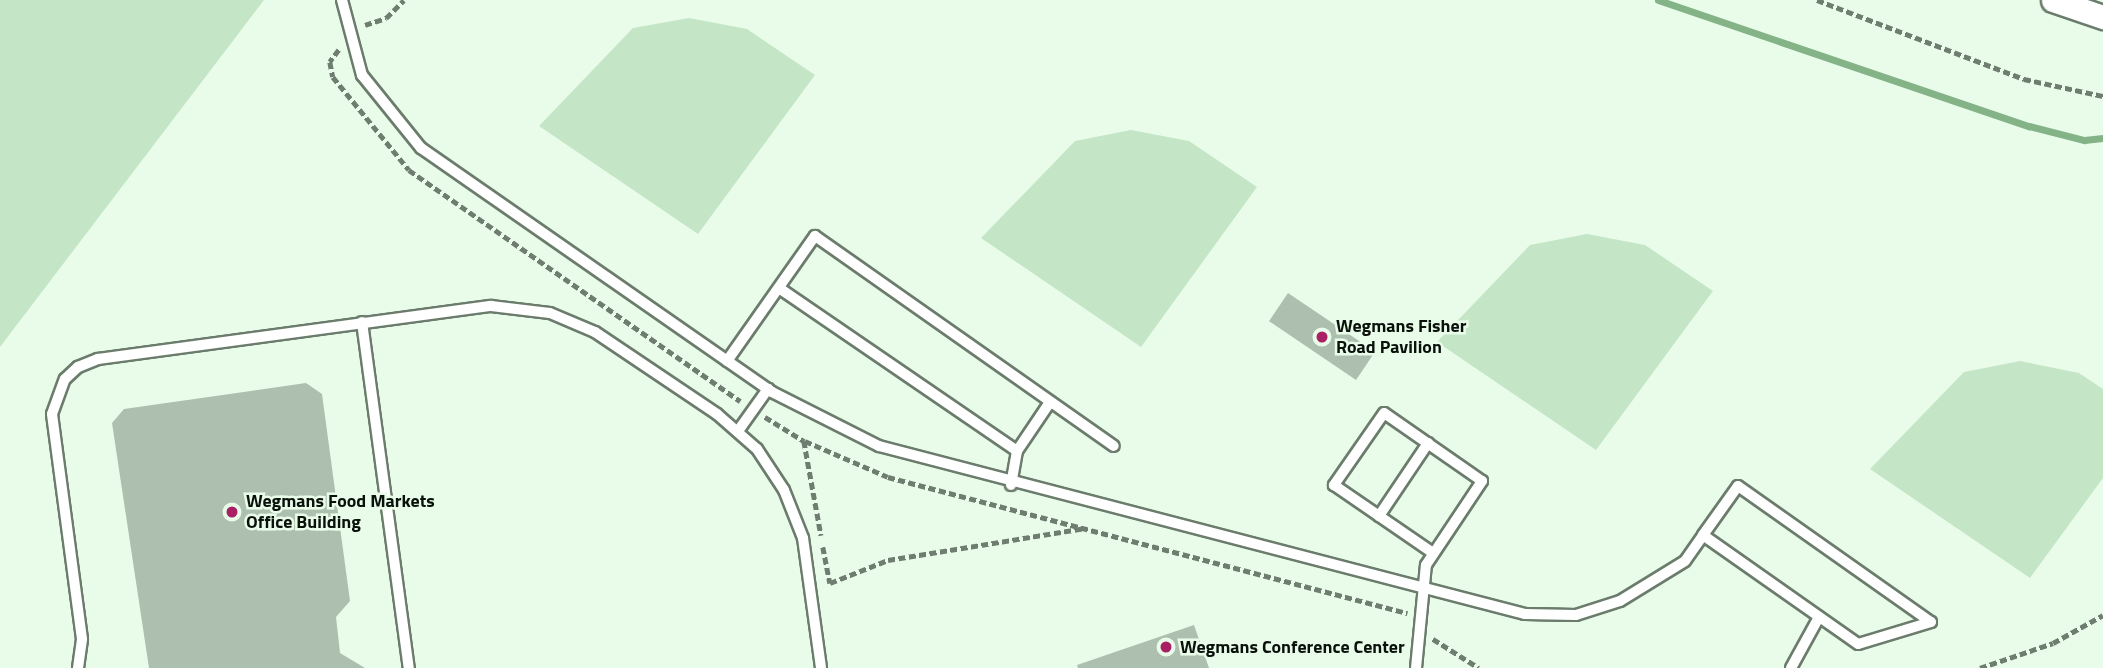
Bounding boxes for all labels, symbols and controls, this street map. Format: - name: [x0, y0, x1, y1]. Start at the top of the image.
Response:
- place label: Wegmans Fisher Road Pavilion: [1336, 316, 1466, 358]
- marker: Wegmans Fisher Road Pavilion: [1314, 329, 1330, 345]
- place label: Wegmans Food Markets Office Building: [246, 491, 435, 534]
- marker: Wegmans Food Markets Office Building: [224, 504, 240, 520]
- place label: Wegmans Conference Center: [1180, 636, 1405, 658]
- marker: Wegmans Conference Center: [1158, 639, 1174, 655]

